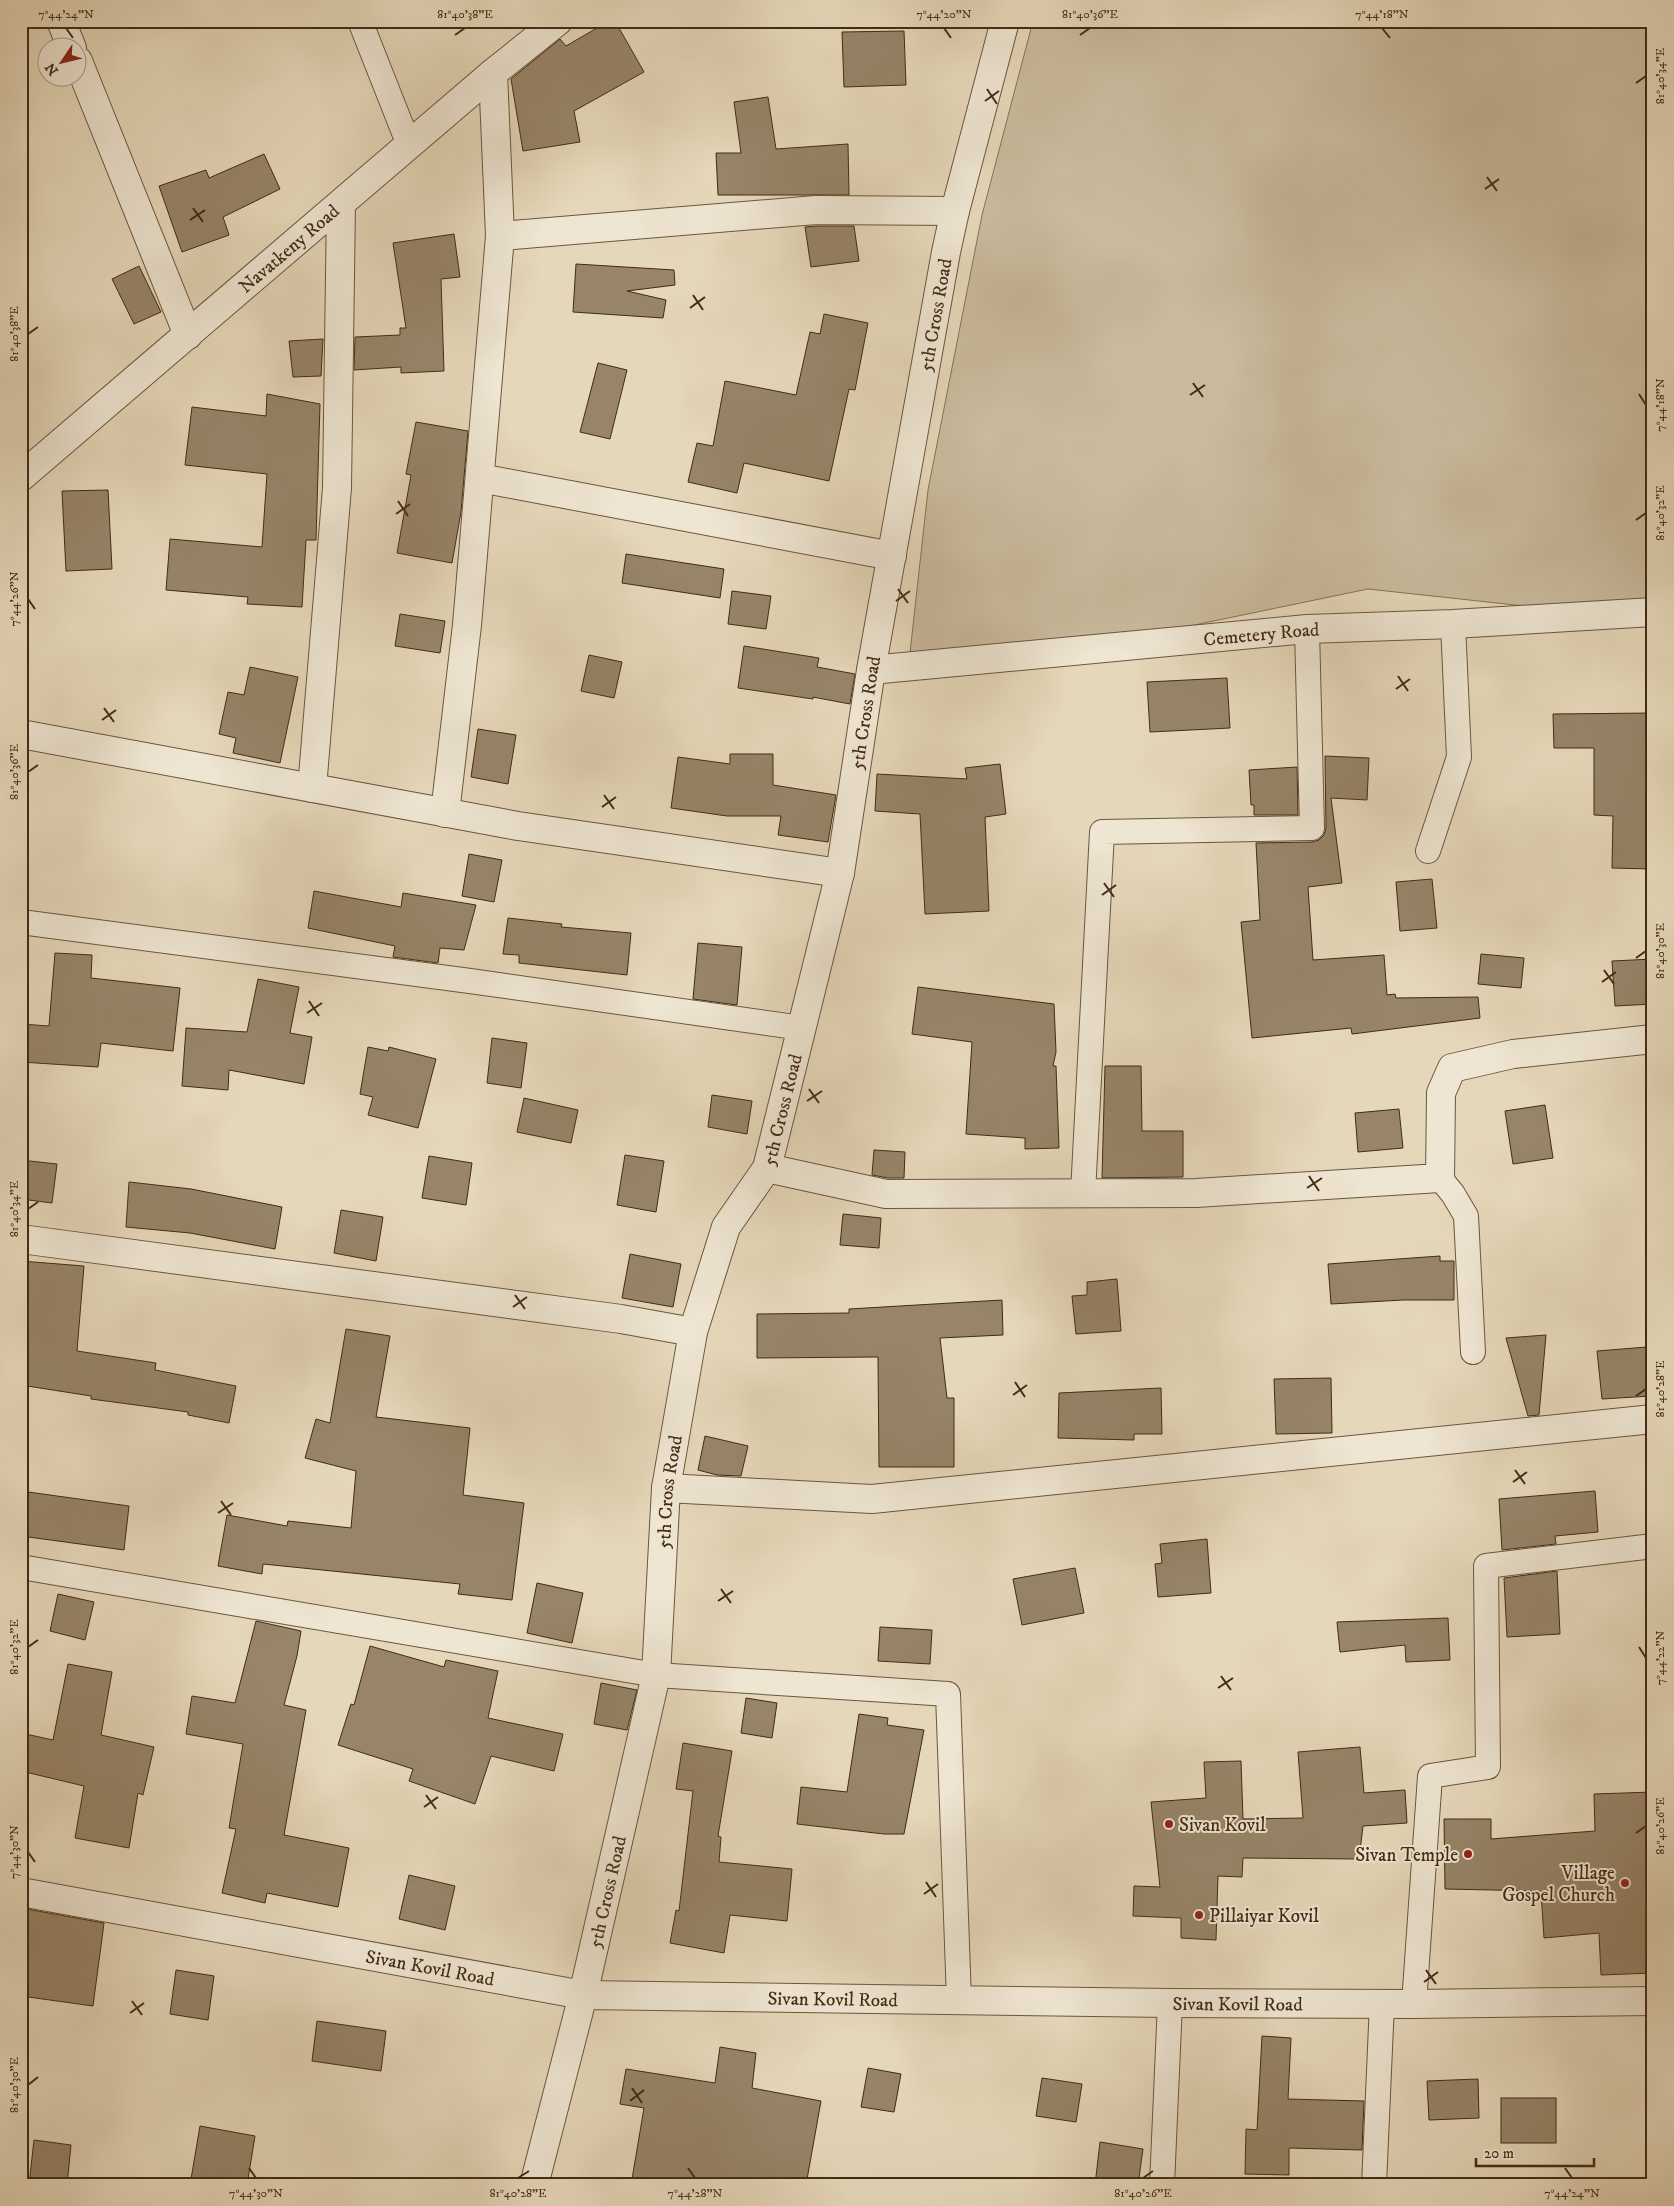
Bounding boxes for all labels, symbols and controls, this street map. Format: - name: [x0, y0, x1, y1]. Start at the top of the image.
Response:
- text: 7°44'24"N: [38, 7, 94, 22]
- text: 81°40'38"E: [437, 7, 493, 22]
- text: 7°44'20"N: [916, 7, 972, 22]
- text: 81°40'36"E: [1062, 7, 1118, 22]
- text: 7°44'18"N: [1355, 7, 1409, 22]
- north arrow: [38, 38, 88, 88]
- text: 81°40'34"E: [1653, 47, 1668, 104]
- text: N: [41, 59, 63, 79]
- street label: Navatkeny Road: [234, 199, 345, 299]
- street label: 5th Cross Road: [915, 256, 958, 374]
- text: 81°40'38"E: [7, 306, 22, 362]
- text: 7°44'18"N: [1653, 378, 1668, 432]
- text: 81°40'32"E: [1653, 485, 1668, 541]
- text: 7°44'26"N: [7, 571, 22, 627]
- street label: Cemetery Road: [1203, 619, 1320, 652]
- street label: 5th Cross Road: [846, 654, 886, 771]
- text: 81°40'36"E: [7, 744, 22, 800]
- text: 81°40'30"E: [1653, 922, 1668, 979]
- street label: 5th Cross Road: [758, 1051, 808, 1168]
- text: 81°40'34"E: [7, 1180, 22, 1237]
- text: 81°40'28"E: [1653, 1360, 1668, 1418]
- street label: 5th Cross Road: [653, 1433, 688, 1550]
- text: 81°40'32"E: [7, 1619, 22, 1675]
- text: 7°44'22"N: [1653, 1631, 1668, 1685]
- text: 81°40'26"E: [1653, 1797, 1668, 1855]
- place label: Sivan Kovil: [1179, 1814, 1266, 1837]
- marker: Sivan Kovil: [1163, 1818, 1175, 1830]
- text: 7°44'30"N: [7, 1825, 22, 1879]
- street label: 5th Cross Road: [584, 1833, 632, 1951]
- place label: Sivan Temple: [1355, 1844, 1458, 1867]
- marker: Sivan Temple: [1462, 1848, 1474, 1860]
- place label: Village Gospel Church: [1502, 1862, 1615, 1907]
- marker: Village Gospel Church: [1619, 1877, 1631, 1889]
- place label: Pillaiyar Kovil: [1209, 1905, 1319, 1928]
- marker: Pillaiyar Kovil: [1193, 1909, 1205, 1921]
- street label: Sivan Kovil Road: [364, 1945, 497, 1992]
- street label: Sivan Kovil Road: [767, 1988, 898, 2012]
- street label: Sivan Kovil Road: [1172, 1993, 1303, 2017]
- text: 81°40'30"E: [7, 2056, 22, 2113]
- scale bar: [1476, 2136, 1594, 2168]
- text: 20 m: [1484, 2144, 1514, 2163]
- text: 7°44'30"N: [229, 2186, 283, 2201]
- text: 81°40'28"E: [489, 2186, 547, 2201]
- text: 7°44'28"N: [668, 2186, 723, 2201]
- text: 81°40'26"E: [1114, 2186, 1172, 2201]
- text: 7°44'24"N: [1544, 2186, 1600, 2201]

